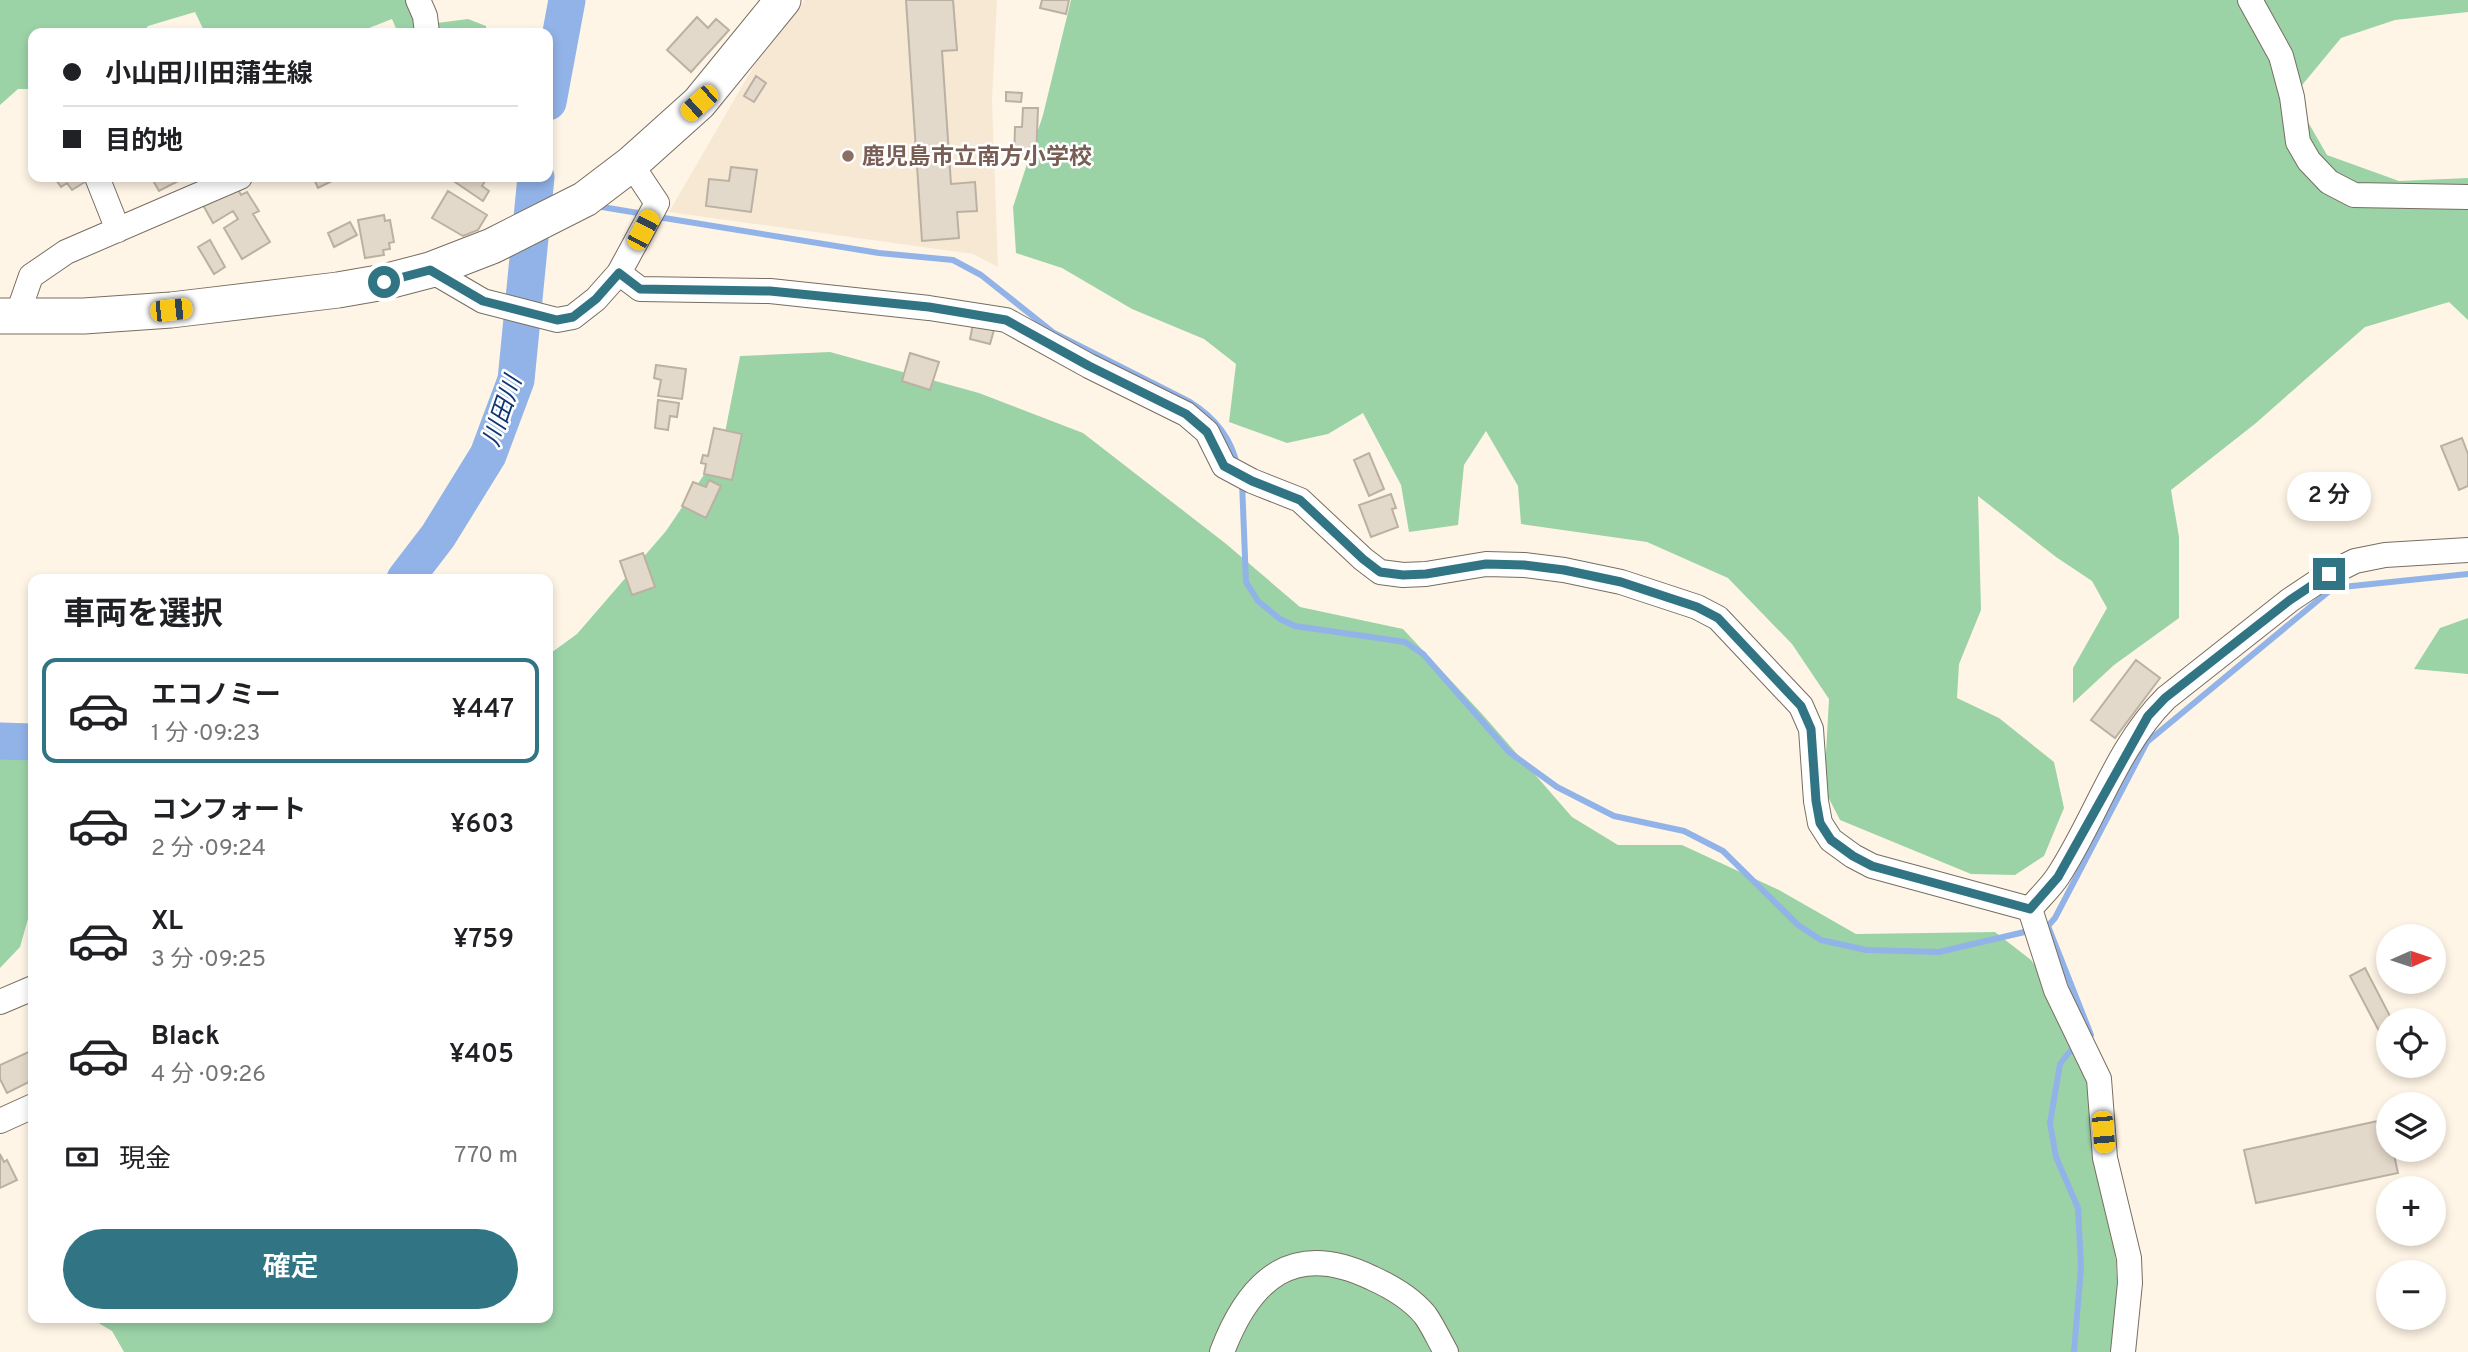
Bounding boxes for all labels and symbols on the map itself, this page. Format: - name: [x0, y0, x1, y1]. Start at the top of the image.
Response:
- car: [677, 81, 722, 125]
- place label: 鹿児島市立南方小学校: [862, 144, 1092, 173]
- marker: 鹿児島市立南方小学校: [840, 148, 856, 164]
- car: [624, 207, 663, 253]
- route start: [368, 266, 400, 298]
- car: [150, 297, 193, 323]
- water label: 川田川: [478, 370, 531, 451]
- callout: 2 分: [2287, 472, 2371, 522]
- route end: [2313, 558, 2345, 590]
- north arrow: [2376, 924, 2446, 994]
- car: [2091, 1110, 2116, 1154]

